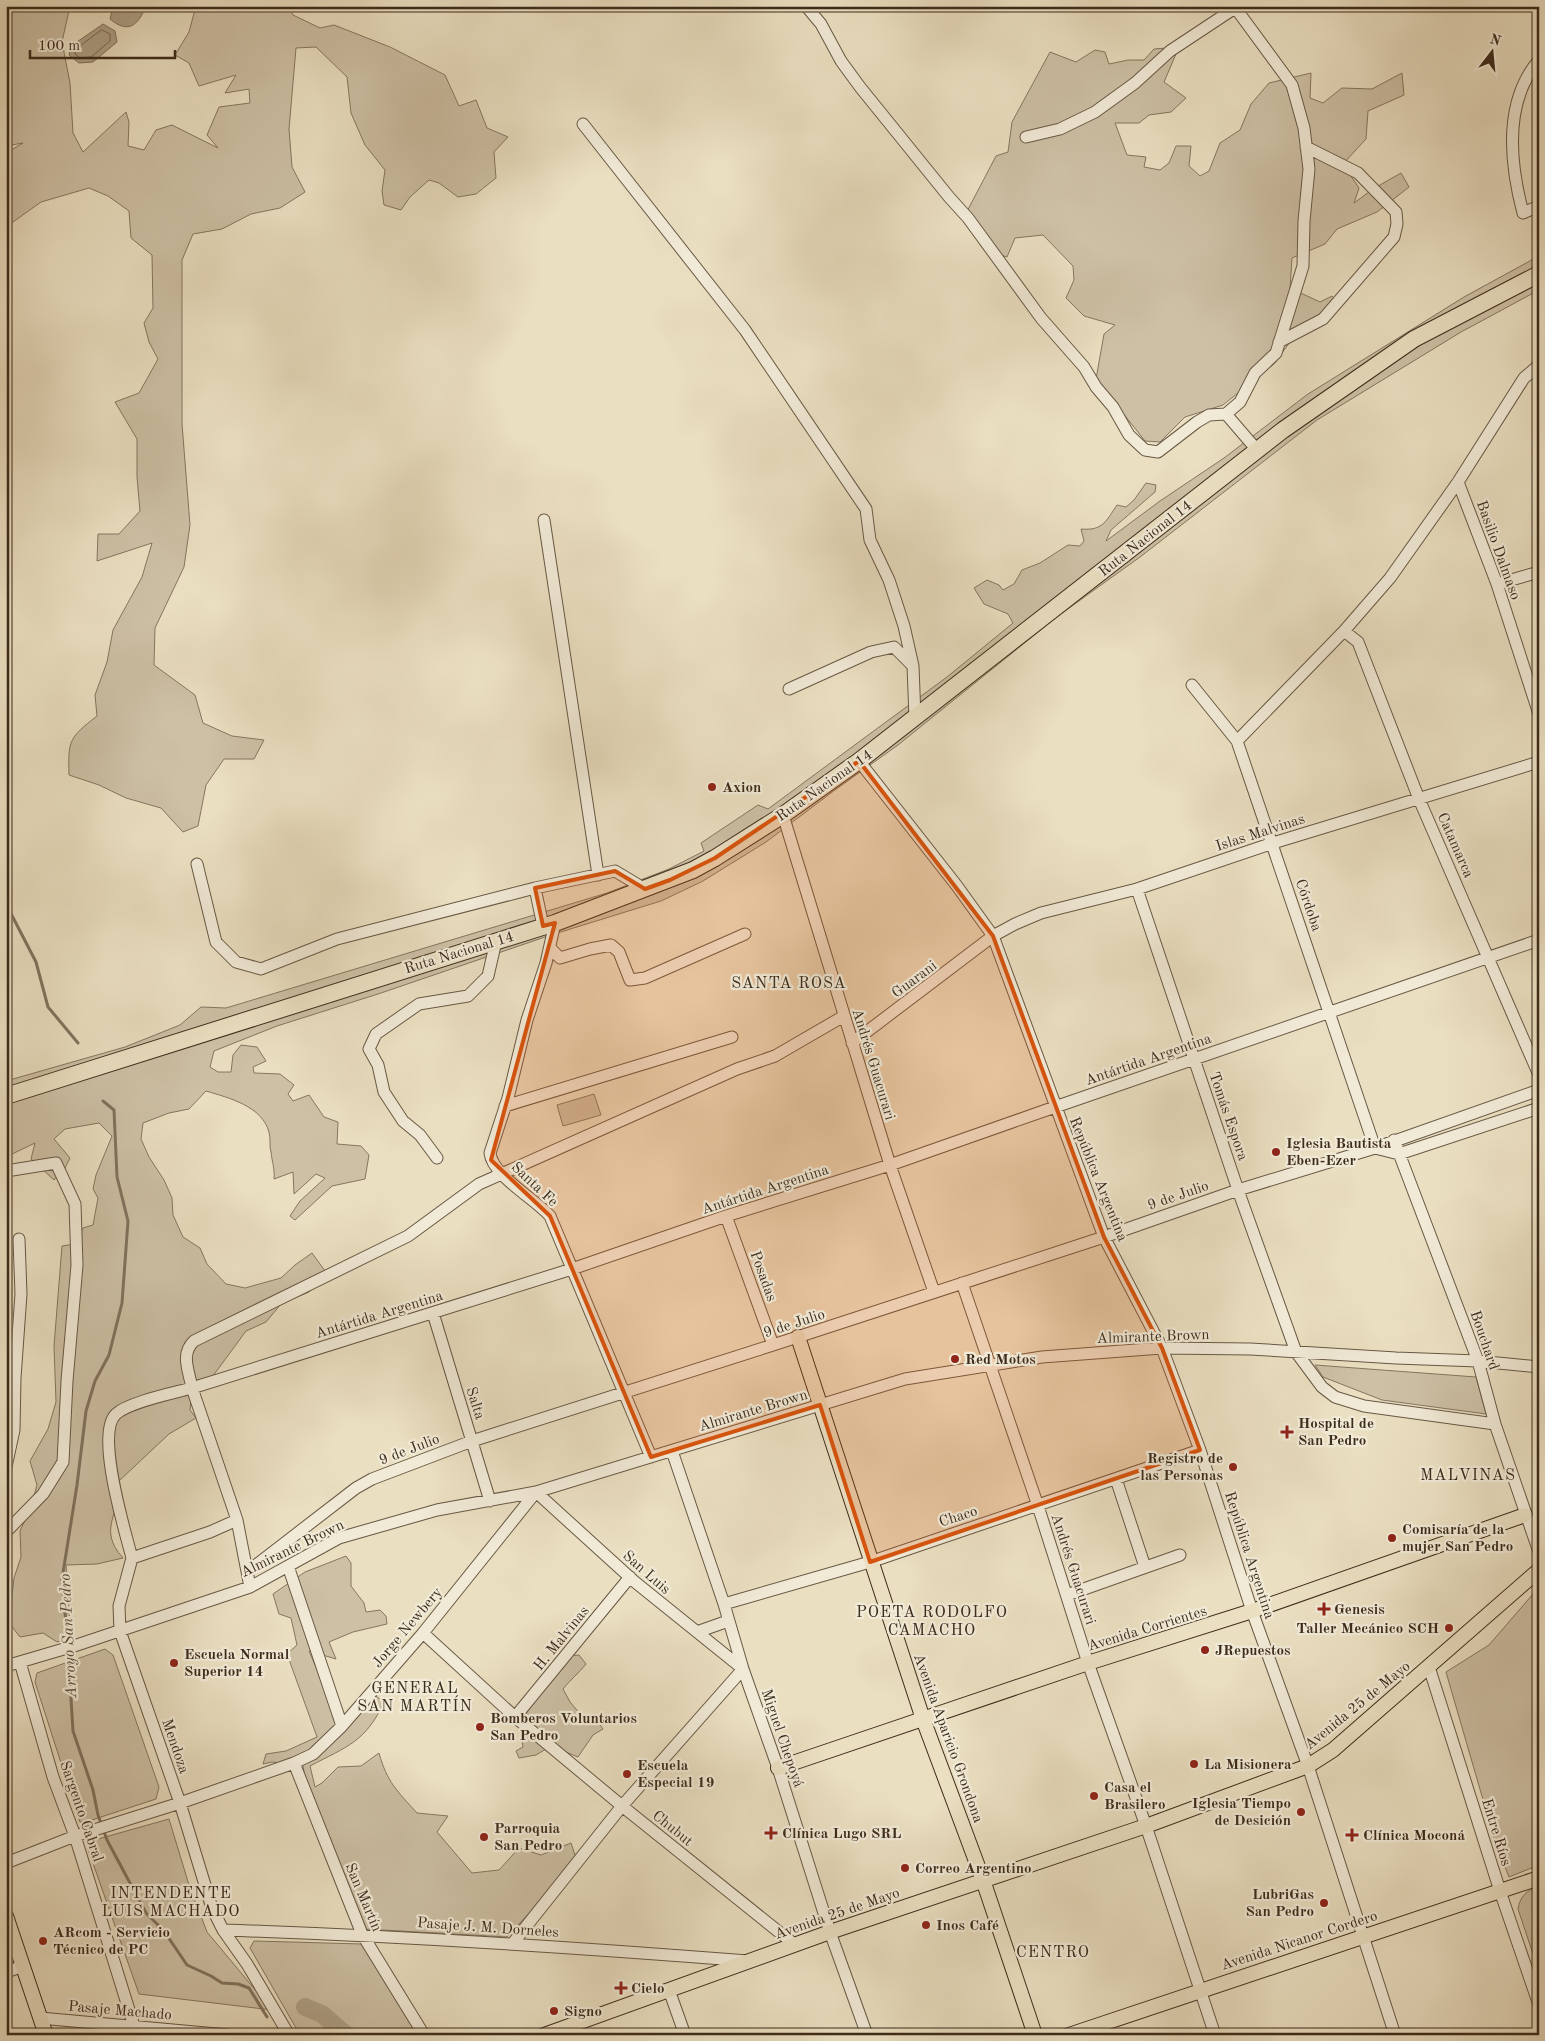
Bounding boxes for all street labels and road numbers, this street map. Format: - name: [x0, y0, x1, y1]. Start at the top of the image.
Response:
- street label: Ruta Nacional 14: [1096, 498, 1195, 580]
- street label: Basilio Dalmaso: [1473, 499, 1523, 602]
- street label: Ruta Nacional 14: [774, 747, 876, 825]
- street label: Catamarca: [1434, 811, 1476, 881]
- street label: Islas Malvinas: [1214, 812, 1307, 855]
- street label: Córdoba: [1292, 878, 1324, 934]
- street label: Ruta Nacional 14: [403, 930, 516, 977]
- street label: Guarani: [890, 959, 940, 1002]
- street label: Andrés Guacurari: [848, 1007, 897, 1122]
- street label: Antártida Argentina: [1083, 1032, 1214, 1089]
- street label: Tomás Espora: [1205, 1070, 1250, 1163]
- street label: República Argentina: [1066, 1115, 1130, 1245]
- street label: Santa Fe: [508, 1160, 560, 1210]
- street label: Antártida Argentina: [700, 1163, 831, 1218]
- street label: 9 de Julio: [1146, 1179, 1211, 1214]
- street label: Posadas: [747, 1249, 779, 1304]
- street label: Antártida Argentina: [314, 1289, 446, 1342]
- street label: 9 de Julio: [762, 1307, 827, 1341]
- street label: Bouchard: [1466, 1309, 1501, 1372]
- street label: Almirante Brown: [1096, 1328, 1210, 1347]
- street label: Salta: [463, 1385, 487, 1422]
- street label: Almirante Brown: [697, 1388, 810, 1435]
- street label: 9 de Julio: [377, 1432, 442, 1469]
- street label: República Argentina: [1221, 1490, 1276, 1622]
- street label: Chaco: [937, 1504, 980, 1531]
- street label: Andrés Guacurari: [1048, 1512, 1098, 1627]
- street label: Almirante Brown: [239, 1518, 347, 1581]
- street label: San Luis: [619, 1549, 673, 1598]
- street label: Jorge Newbery: [370, 1585, 446, 1671]
- street label: H. Malvinas: [532, 1604, 593, 1674]
- street label: Avenida Corrientes: [1086, 1604, 1209, 1655]
- street label: Avenida Aparicio Grondona: [910, 1652, 985, 1826]
- street label: Avenida 25 de Mayo: [1302, 1659, 1414, 1753]
- street label: Miguel Chepoyá: [758, 1687, 806, 1790]
- street label: Mendoza: [158, 1717, 191, 1776]
- street label: Sargento Cabral: [56, 1759, 105, 1864]
- street label: Entre Ríos: [1478, 1797, 1513, 1868]
- street label: Chubut: [649, 1808, 695, 1850]
- street label: San Martín: [342, 1861, 384, 1934]
- street label: Avenida 25 de Mayo: [773, 1886, 902, 1943]
- street label: Avenida Nicanor Cordero: [1219, 1909, 1380, 1974]
- street label: Pasaje J. M. Dorneles: [417, 1916, 559, 1941]
- street label: Pasaje Machado: [67, 1999, 172, 2024]

